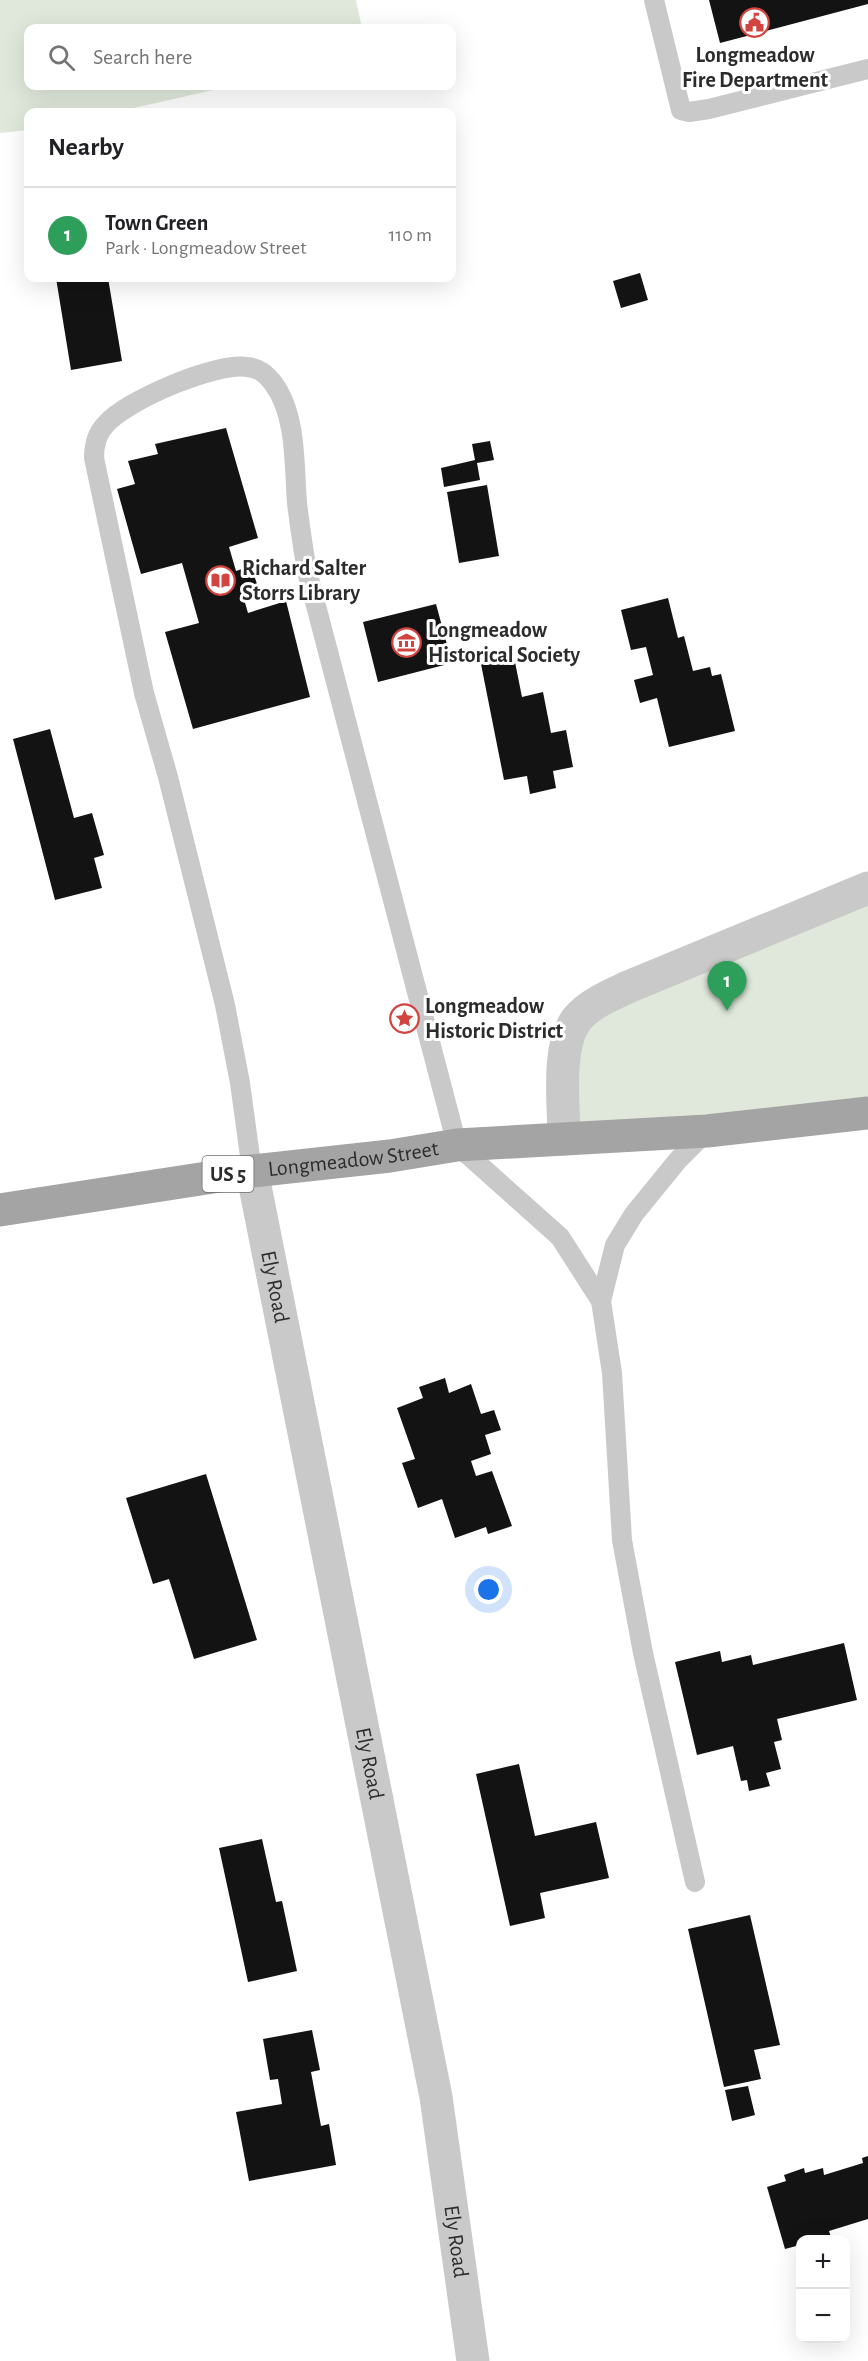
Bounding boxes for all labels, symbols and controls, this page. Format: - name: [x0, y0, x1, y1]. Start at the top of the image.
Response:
- public building icon: Longmeadow Fire Department: [739, 7, 771, 39]
- search box: [24, 24, 456, 90]
- icon: search: [45, 41, 78, 74]
- place label: Longmeadow Fire Department: [682, 44, 829, 91]
- text: Search here: [93, 46, 192, 68]
- text: Nearby: [48, 134, 124, 160]
- text: Town Green: [105, 212, 208, 234]
- text: 1: [64, 225, 71, 245]
- text: 110 m: [388, 225, 432, 245]
- text: Park · Longmeadow Street: [105, 238, 307, 258]
- place label: Richard Salter Storrs Library: [242, 557, 366, 605]
- library icon: Richard Salter Storrs Library: [205, 565, 237, 597]
- place label: Longmeadow Historical Society: [428, 619, 580, 667]
- museum icon: Longmeadow Historical Society: [391, 627, 423, 659]
- pin: 1: [708, 962, 746, 1011]
- place label: Longmeadow Historic District: [425, 995, 564, 1042]
- place icon: Longmeadow Historic District: [388, 1003, 420, 1035]
- street label: Longmeadow Street: [267, 1137, 440, 1180]
- road number: US 5: [202, 1156, 254, 1192]
- street label: Ely Road: [257, 1249, 293, 1325]
- your location: [474, 1575, 503, 1604]
- street label: Ely Road: [352, 1726, 388, 1801]
- street label: Ely Road: [440, 2204, 472, 2279]
- map controls: [796, 2235, 850, 2343]
- button: +: [796, 2235, 850, 2289]
- button: −: [796, 2289, 850, 2343]

